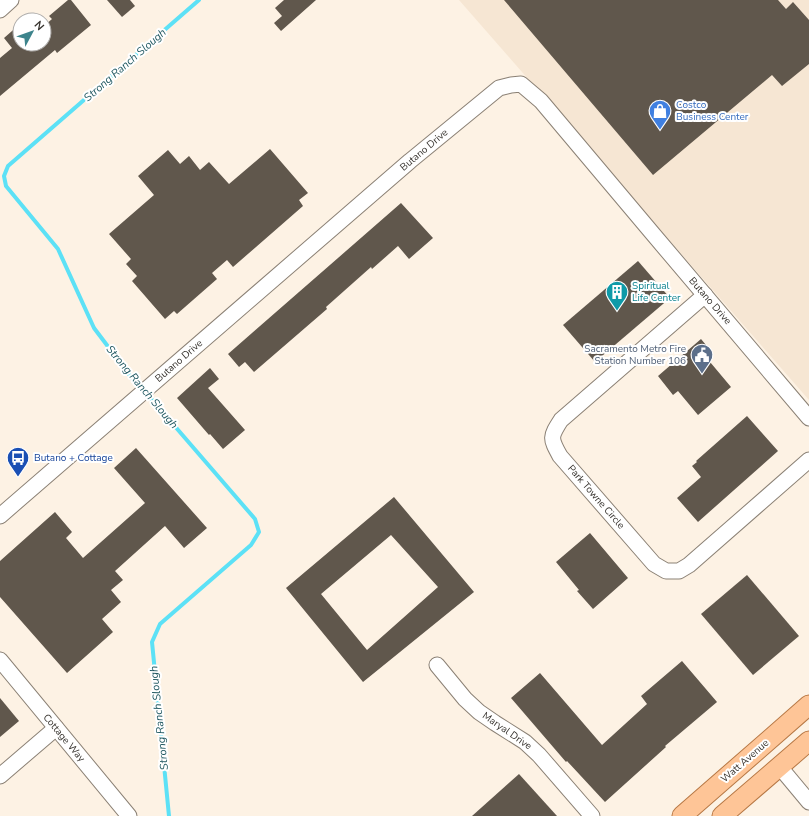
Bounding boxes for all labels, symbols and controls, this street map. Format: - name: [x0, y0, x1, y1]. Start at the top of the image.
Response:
- north arrow: [12, 12, 52, 52]
- text: N: [31, 18, 48, 34]
- water label: Strong Ranch Slough: [81, 25, 169, 105]
- shop icon: Costco Business Center: [647, 98, 673, 131]
- place label: Costco Business Center: [676, 98, 749, 124]
- street label: Butano Drive: [397, 126, 451, 174]
- street label: Butano Drive: [685, 274, 735, 328]
- building icon: Spiritual Life Center: [604, 279, 630, 312]
- place label: Spiritual Life Center: [632, 279, 681, 305]
- street label: Butano Drive: [152, 336, 206, 386]
- water label: Strong Ranch Slough: [103, 342, 181, 432]
- place label: Sacramento Metro Fire Station Number 106: [584, 342, 686, 368]
- public building icon: Sacramento Metro Fire Station Number 106: [689, 342, 715, 375]
- bus stop icon: Butano + Cottage: [5, 445, 31, 478]
- place label: Butano + Cottage: [34, 451, 113, 465]
- street label: Park Towne Circle: [564, 462, 628, 532]
- water label: Strong Ranch Slough: [146, 665, 172, 771]
- street label: Maryal Drive: [480, 709, 534, 753]
- street label: Cottage Way: [40, 711, 89, 766]
- street label: Watt Avenue: [718, 736, 772, 786]

